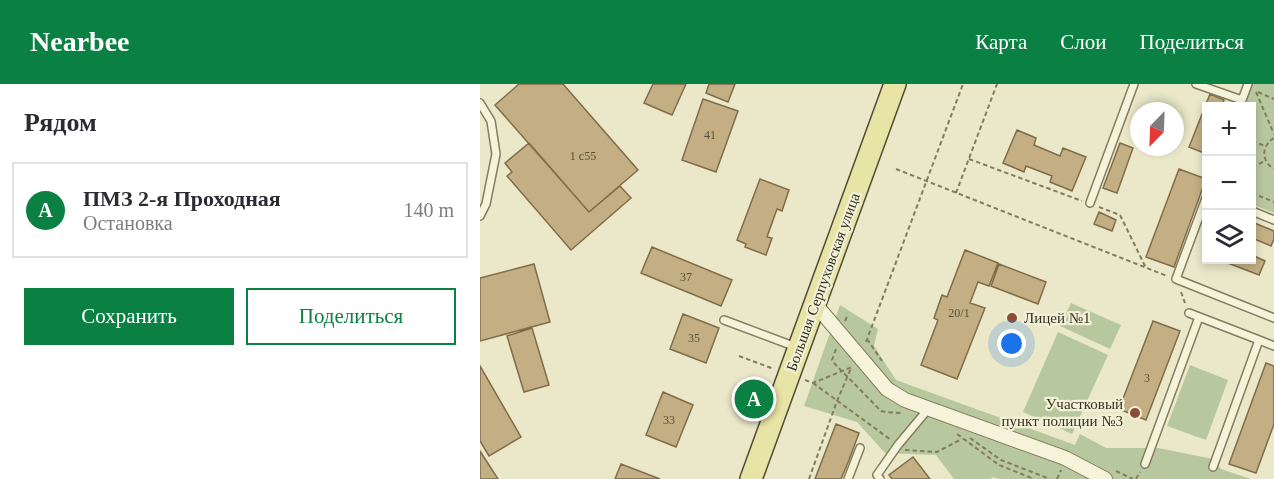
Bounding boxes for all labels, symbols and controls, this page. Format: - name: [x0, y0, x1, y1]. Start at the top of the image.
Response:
- text: Nearbee: [30, 26, 130, 57]
- text: Карта: [975, 30, 1027, 54]
- text: Слои: [1060, 30, 1106, 54]
- text: Поделиться: [1139, 30, 1244, 54]
- north arrow: [1130, 102, 1184, 156]
- map controls: [1202, 102, 1256, 264]
- button: +: [1202, 102, 1256, 156]
- text: Рядом: [24, 108, 97, 137]
- house number: 41: [704, 128, 716, 142]
- house number: 1 с55: [570, 149, 596, 163]
- button: −: [1202, 156, 1256, 210]
- text: ПМЗ 2-я Проходная: [83, 186, 281, 211]
- street label: Большая Серпуховская улица: [783, 190, 863, 373]
- text: A: [38, 199, 53, 221]
- text: 140 m: [403, 199, 454, 221]
- button: layers: [1202, 210, 1256, 264]
- text: Остановка: [83, 212, 173, 234]
- house number: 37: [680, 270, 692, 284]
- button: Сохранить: [24, 288, 234, 345]
- button: Поделиться: [246, 288, 456, 345]
- house number: 20/1: [948, 306, 970, 320]
- place label: Лицей №1: [1024, 310, 1090, 326]
- marker: Лицей №1: [1005, 311, 1019, 325]
- your location: [997, 329, 1026, 358]
- house number: 35: [688, 331, 700, 345]
- house number: 3: [1144, 371, 1150, 385]
- pin: A: [734, 376, 774, 422]
- place label: Участковый пункт полиции №3: [1002, 396, 1123, 429]
- marker: Участковый пункт полиции №3: [1128, 406, 1142, 420]
- house number: 33: [663, 413, 675, 427]

